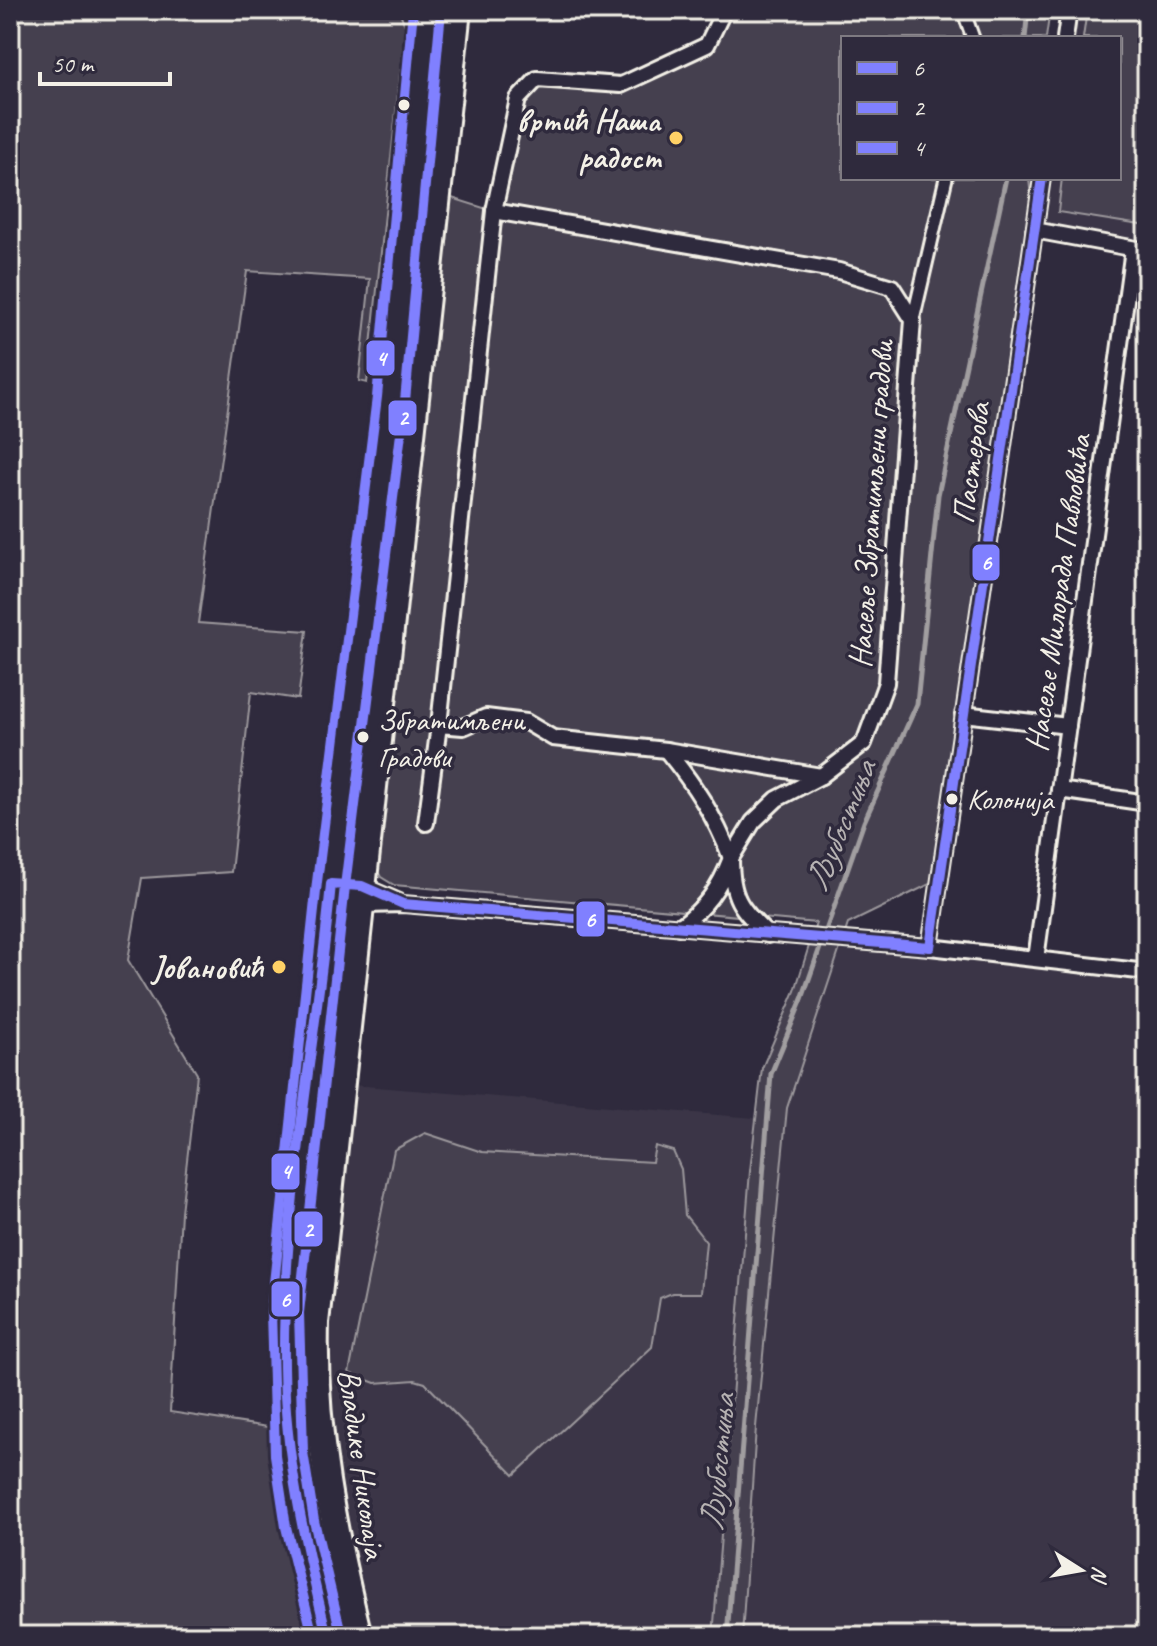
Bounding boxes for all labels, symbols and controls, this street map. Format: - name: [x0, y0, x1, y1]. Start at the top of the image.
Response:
- scale bar: [40, 36, 170, 86]
- legend: [841, 36, 1121, 180]
- text: 50 m: [52, 49, 95, 79]
- text: 6: [913, 53, 925, 83]
- text: 2: [913, 93, 926, 123]
- unlabelled marker: [396, 97, 412, 113]
- place label: вртић Наша радост: [516, 100, 663, 178]
- marker: вртић Наша радост: [667, 129, 685, 147]
- text: 4: [913, 133, 926, 163]
- street label: Насеље Збратимљени градови: [839, 337, 903, 669]
- line badge: 4: [365, 339, 396, 377]
- text: 4: [376, 345, 389, 373]
- street label: Пастерова: [942, 398, 1000, 526]
- line badge: 2: [387, 399, 418, 437]
- text: 2: [398, 404, 410, 432]
- street label: Насеље Милорада Павловића: [1015, 430, 1101, 754]
- line badge: 6: [971, 543, 1001, 582]
- text: 6: [981, 549, 993, 577]
- place label: Збратимљени Градови: [378, 701, 526, 776]
- marker: Збратимљени Градови: [355, 729, 371, 745]
- water label: Љубостиња: [794, 751, 887, 898]
- place label: Колонија: [967, 780, 1055, 818]
- marker: Колонија: [944, 791, 960, 807]
- line badge: 6: [575, 900, 606, 938]
- text: 6: [585, 906, 597, 934]
- place label: Јовановић: [150, 947, 265, 988]
- marker: Јовановић: [270, 958, 288, 976]
- line badge: 4: [270, 1152, 301, 1191]
- text: 4: [281, 1158, 294, 1186]
- line badge: 2: [293, 1210, 324, 1248]
- text: 2: [303, 1216, 315, 1244]
- line badge: 6: [270, 1280, 301, 1318]
- text: 6: [280, 1286, 292, 1314]
- street label: Владике Николаја: [328, 1366, 396, 1564]
- water label: Љубостиња: [690, 1390, 745, 1533]
- north arrow: [1041, 1530, 1121, 1610]
- text: N: [1084, 1564, 1115, 1586]

